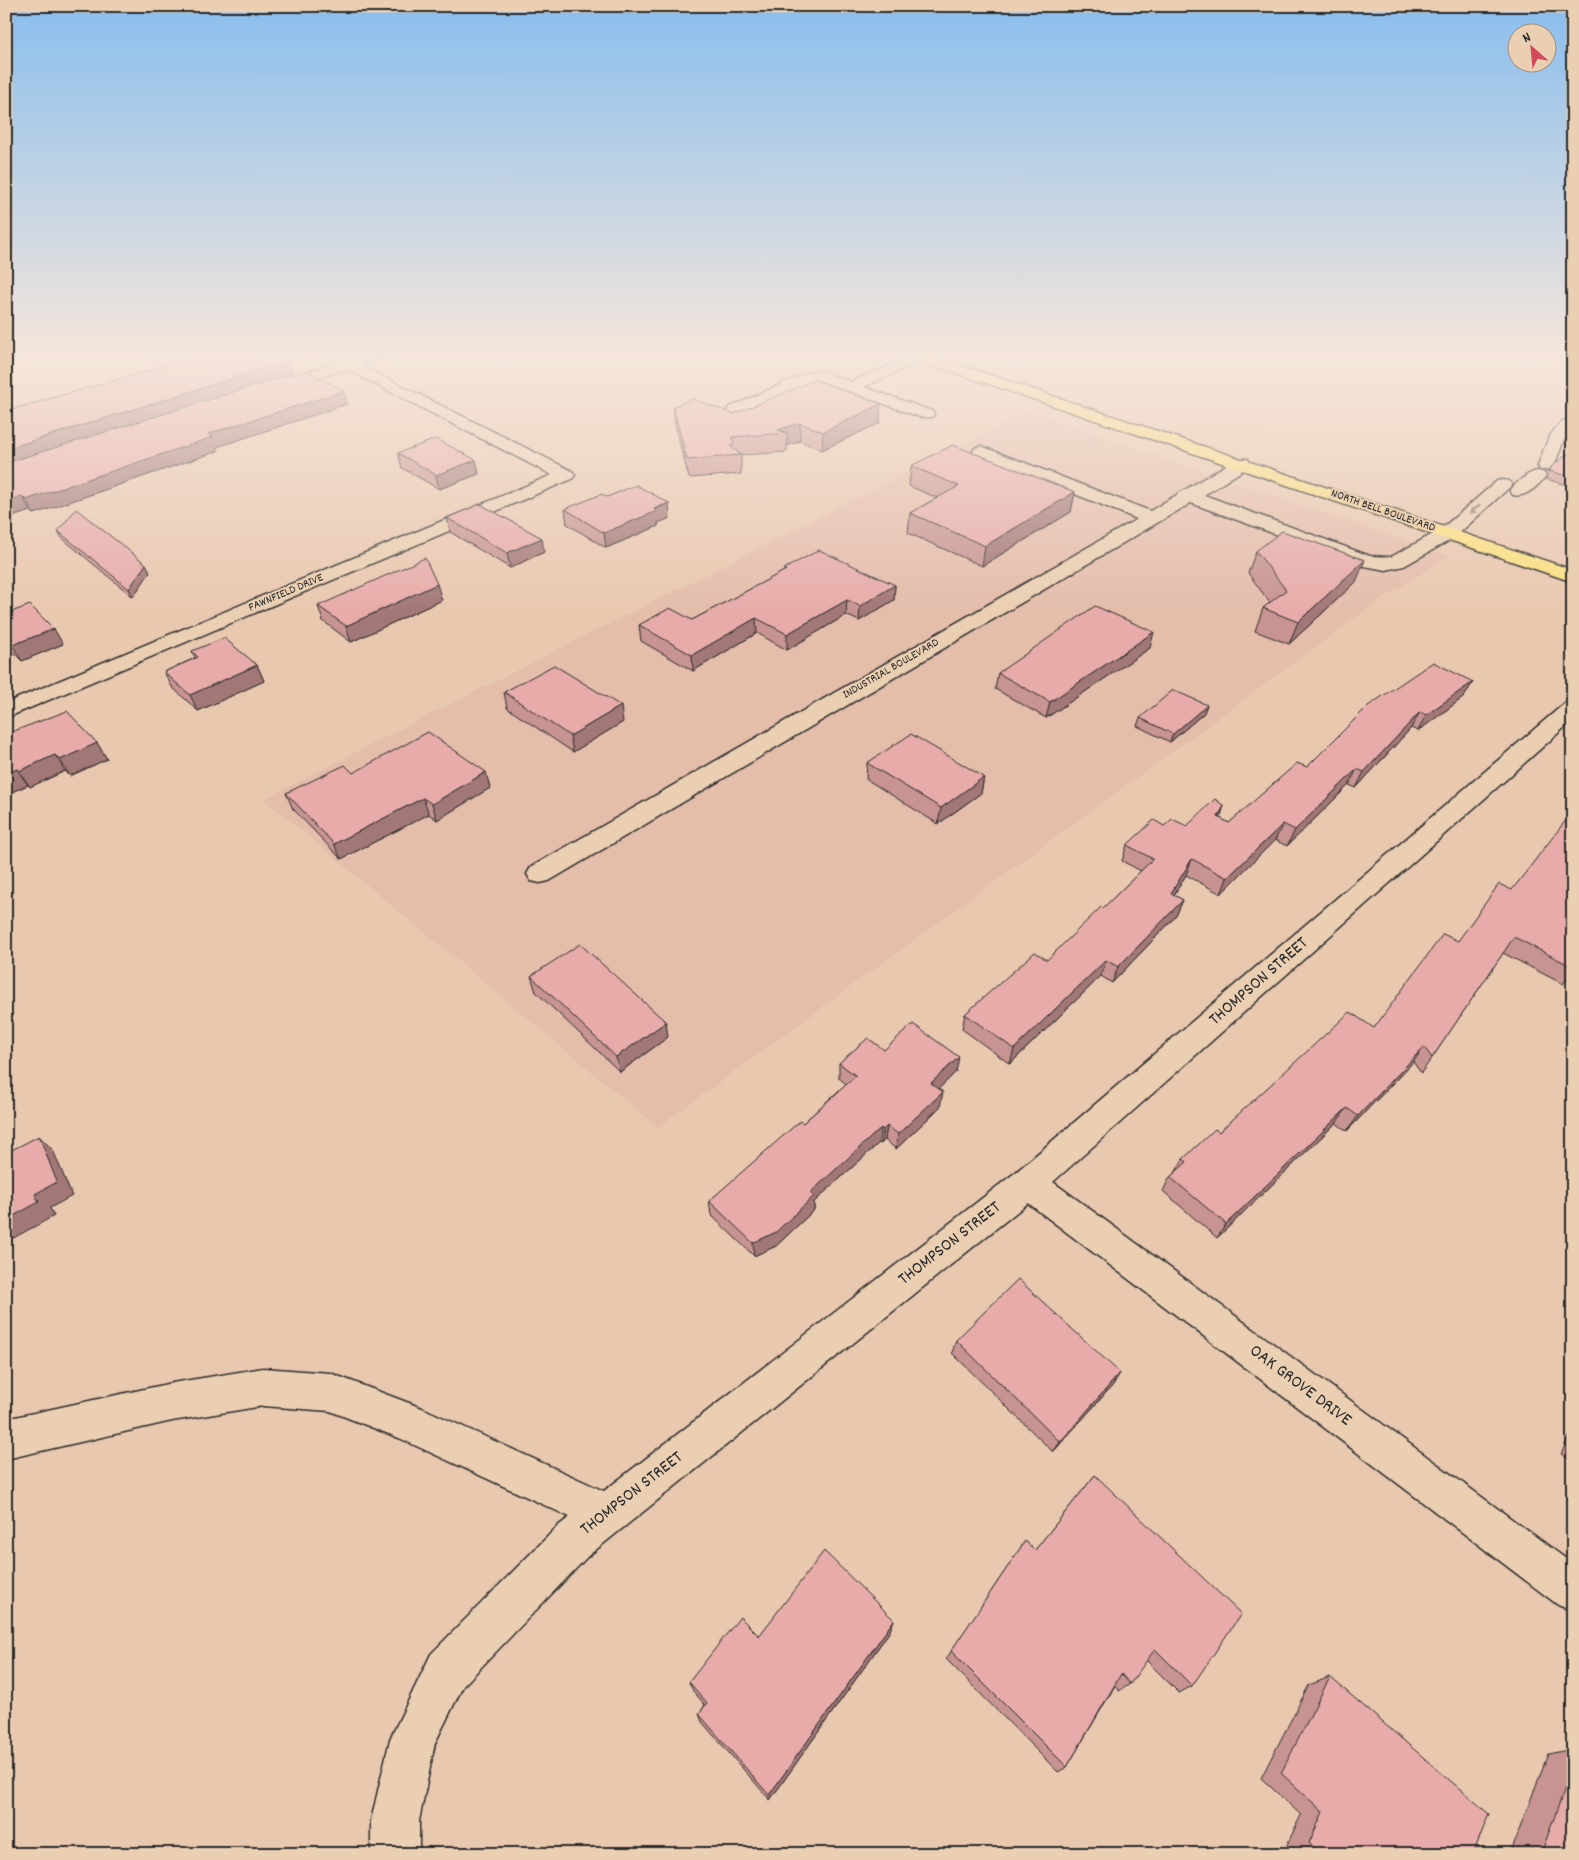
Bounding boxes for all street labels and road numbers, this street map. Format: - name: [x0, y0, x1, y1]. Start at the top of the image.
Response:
- street label: NORTH BELL BOULEVARD: [1329, 485, 1437, 537]
- street label: FAWNFIELD DRIVE: [246, 569, 327, 616]
- street label: INDUSTRIAL BOULEVARD: [840, 634, 942, 704]
- street label: THOMPSON STREET: [1204, 932, 1314, 1032]
- street label: THOMPSON STREET: [893, 1196, 1007, 1292]
- street label: OAK GROVE DRIVE: [1244, 1339, 1356, 1433]
- street label: THOMPSON STREET: [575, 1446, 689, 1542]

